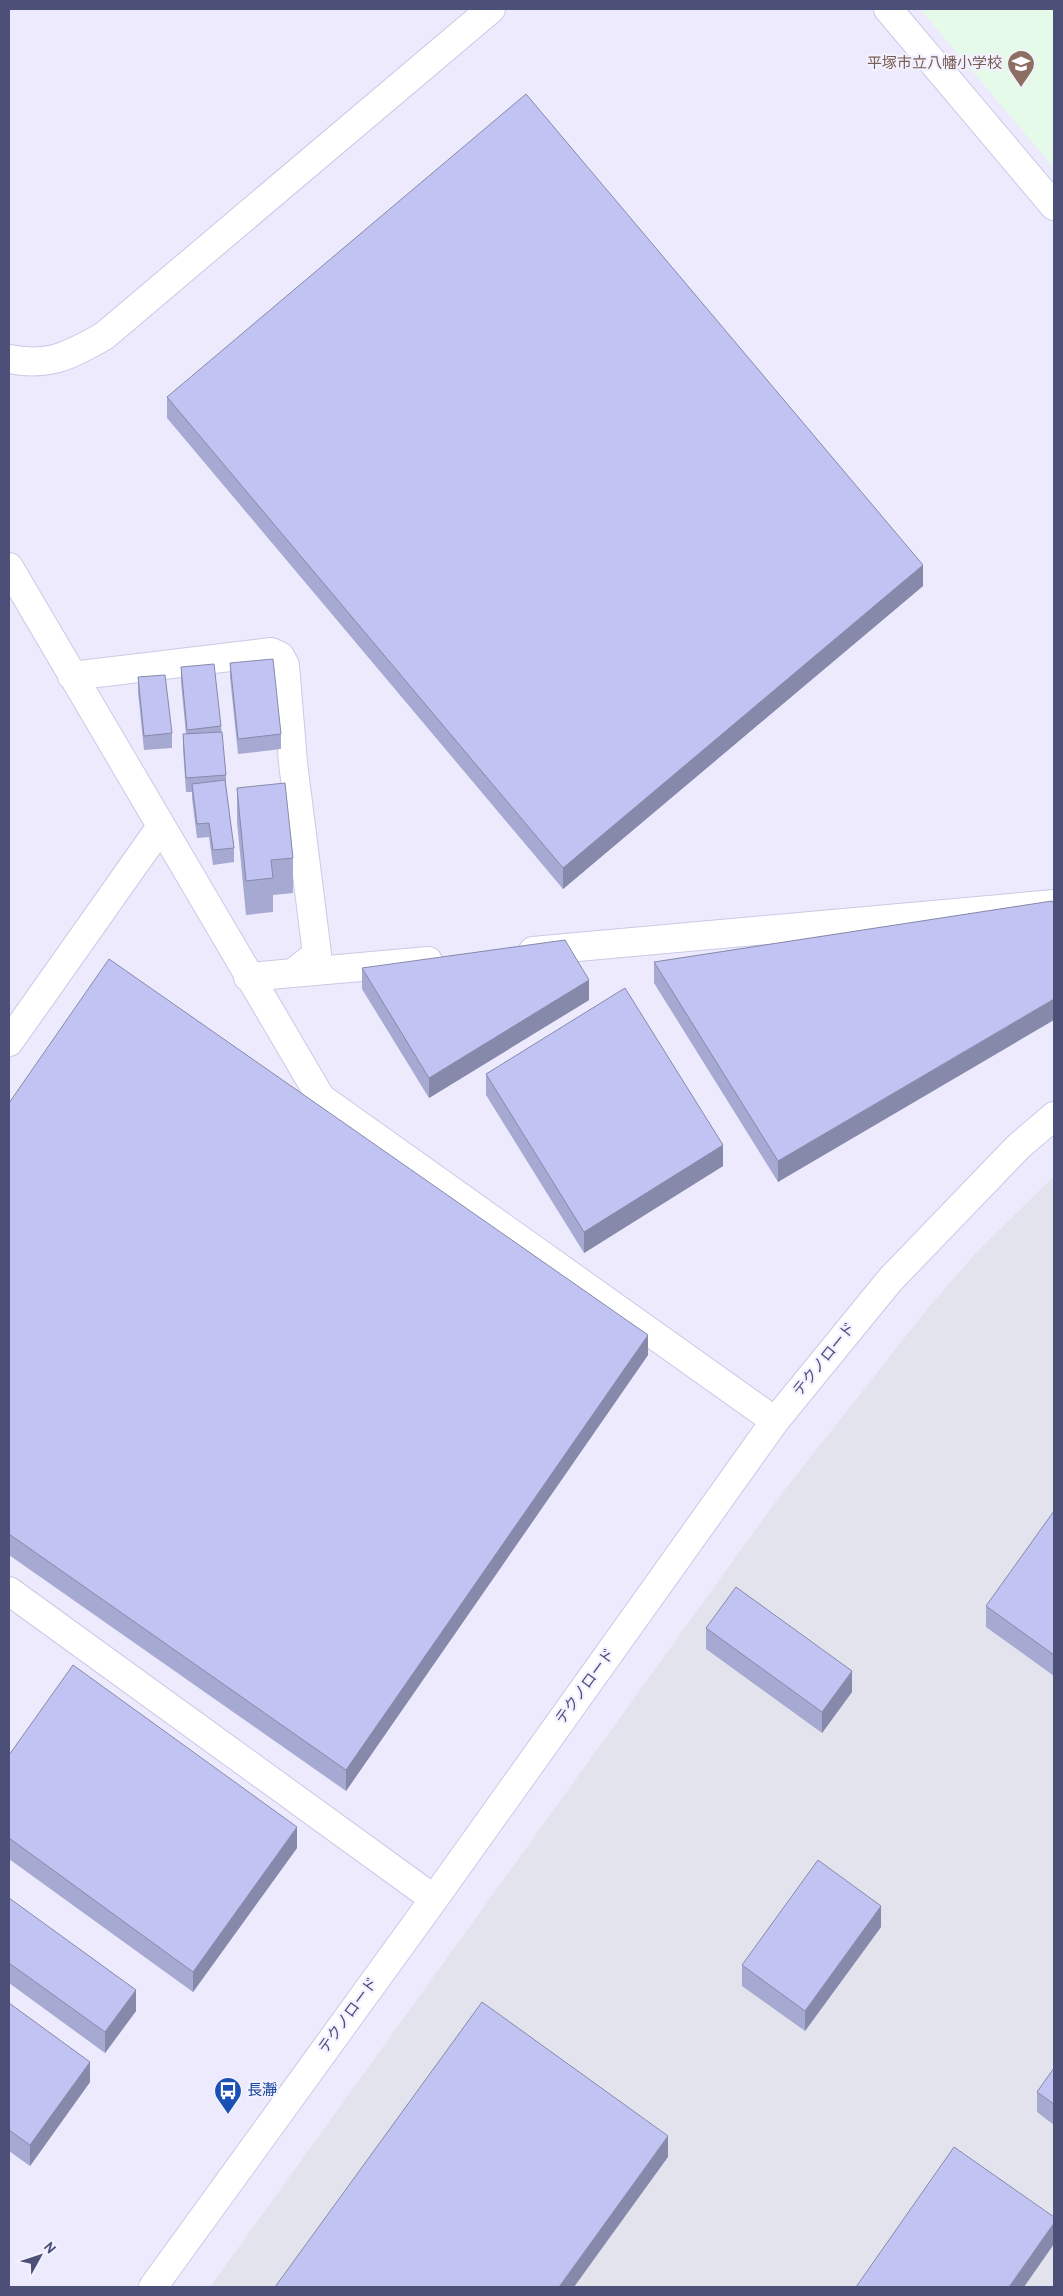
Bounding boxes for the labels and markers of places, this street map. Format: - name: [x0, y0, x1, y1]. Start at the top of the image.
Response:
- school or university icon: 平塚市立八幡小学校: [1006, 49, 1036, 88]
- place label: 平塚市立八幡小学校: [867, 55, 1002, 74]
- bus stop icon: 長瀞: [213, 2076, 243, 2115]
- place label: 長瀞: [247, 2082, 277, 2101]

